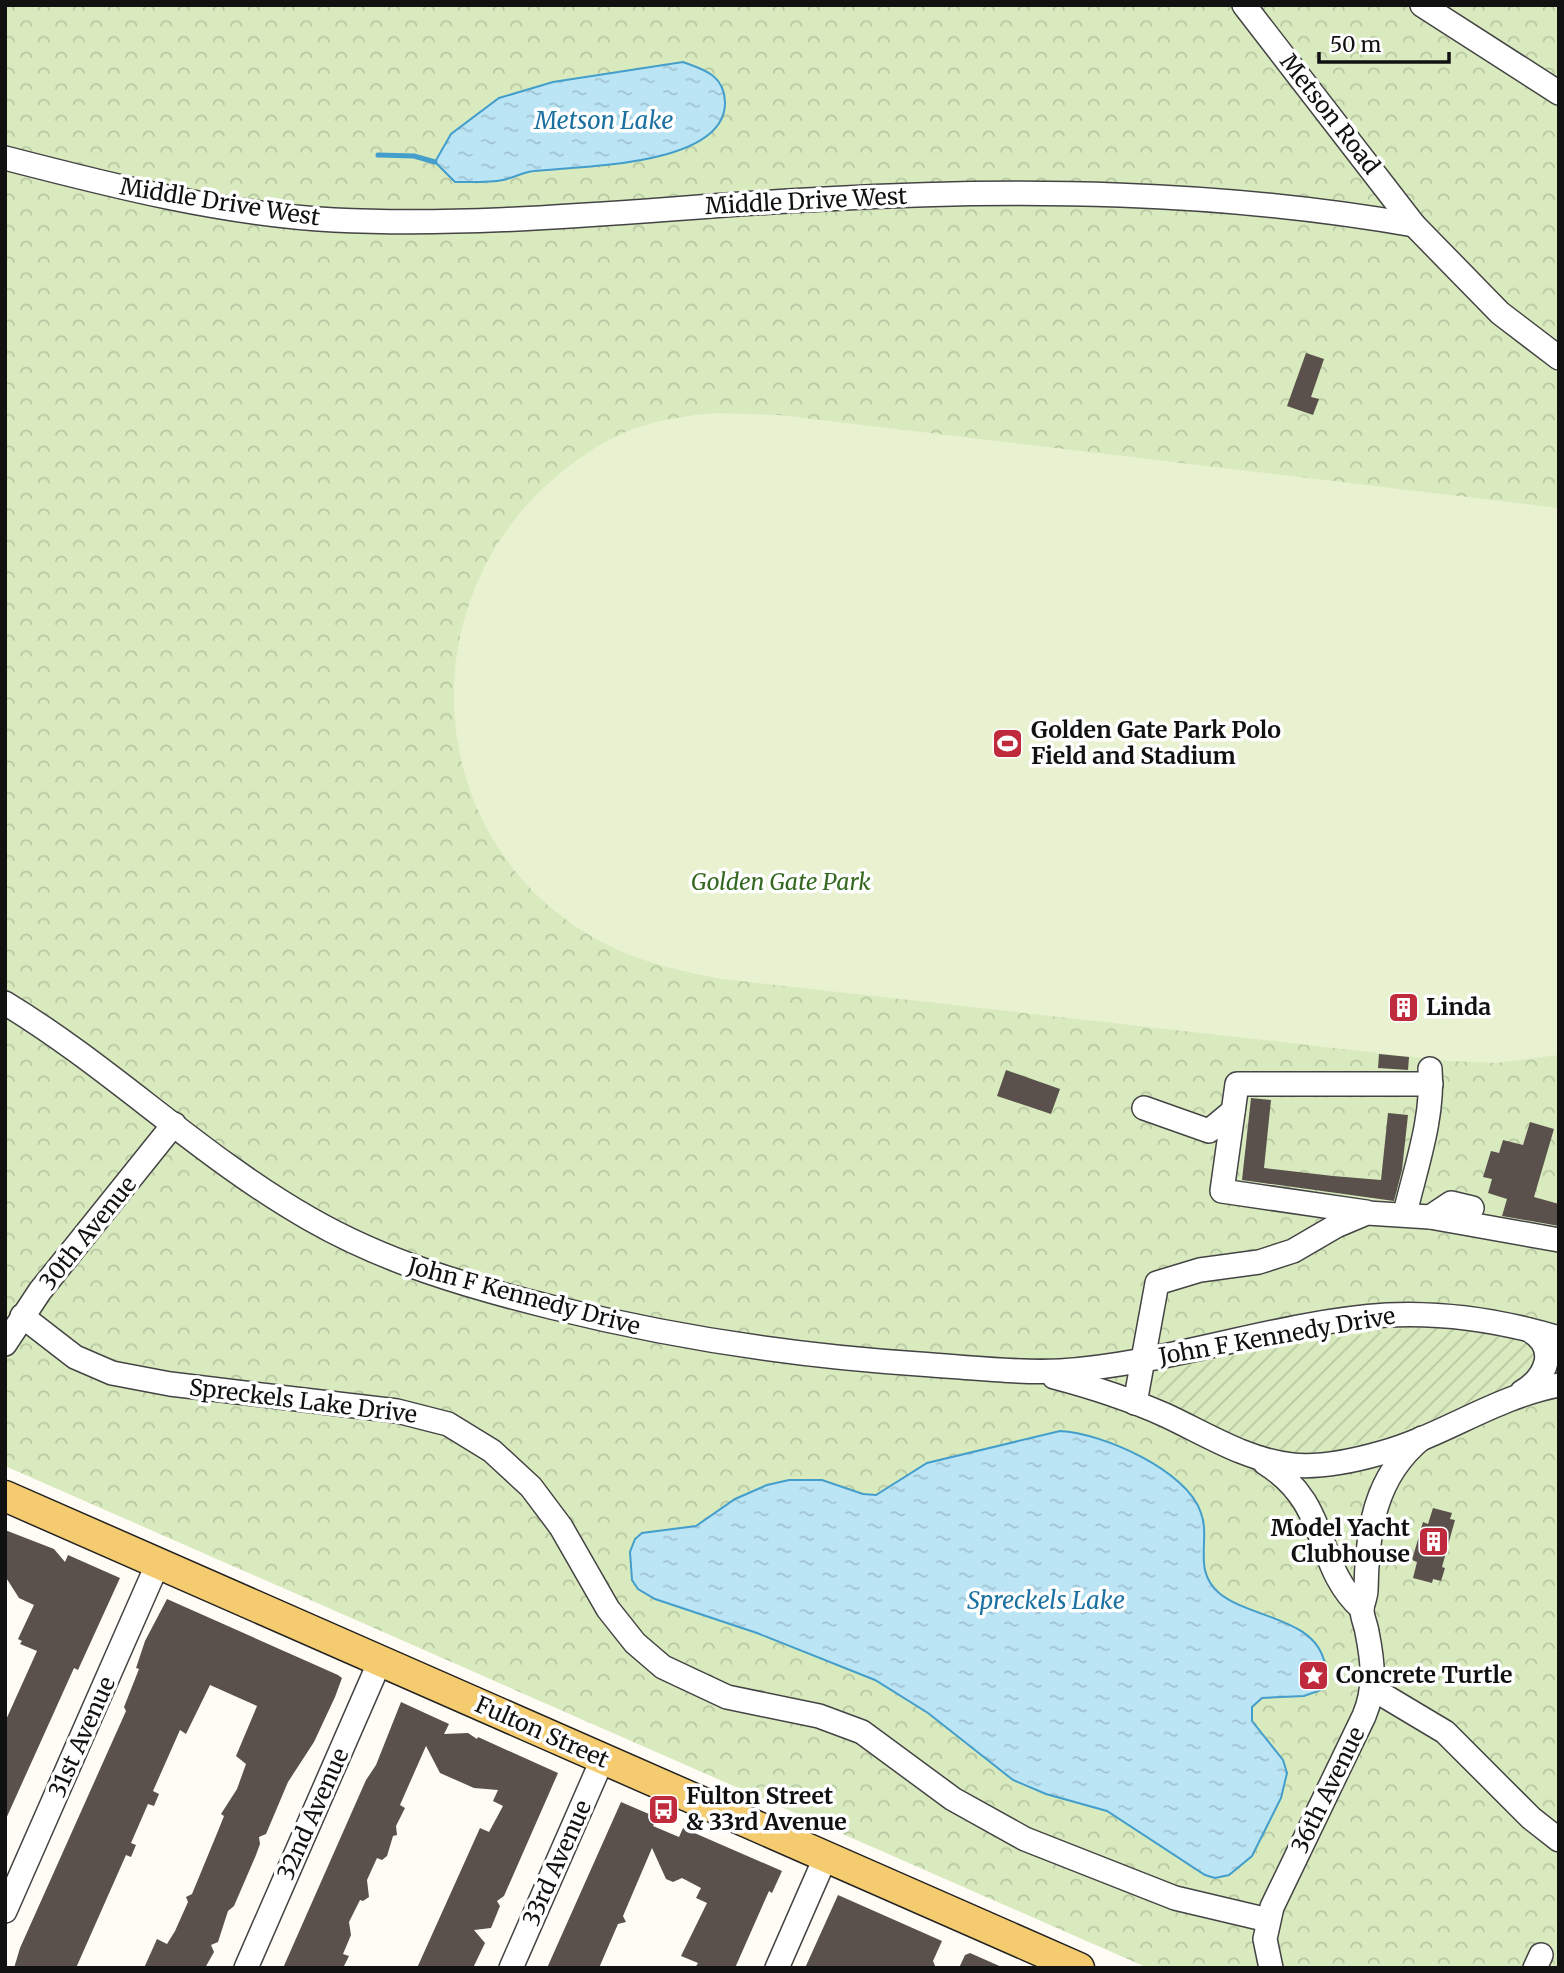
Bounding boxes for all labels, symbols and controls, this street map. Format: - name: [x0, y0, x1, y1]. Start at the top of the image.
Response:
- scale bar: [1319, 21, 1448, 65]
- text: 50 m: [1330, 31, 1381, 58]
- street label: Metson Road: [1274, 48, 1387, 180]
- water label: Metson Lake: [533, 105, 674, 136]
- street label: Middle Drive West: [118, 171, 322, 232]
- street label: Middle Drive West: [704, 181, 908, 220]
- place label: Golden Gate Park Polo Field and Stadium: [1031, 715, 1281, 770]
- sports icon: Golden Gate Park Polo Field and Stadium: [991, 726, 1025, 760]
- park label: Golden Gate Park: [691, 867, 871, 896]
- building icon: Linda: [1386, 990, 1420, 1024]
- place label: Linda: [1426, 992, 1491, 1021]
- street label: 30th Avenue: [33, 1170, 142, 1295]
- street label: John F Kennedy Drive: [404, 1250, 644, 1341]
- street label: John F Kennedy Drive: [1155, 1300, 1397, 1371]
- street label: Spreckels Lake Drive: [187, 1372, 419, 1429]
- place label: Model Yacht Clubhouse: [1271, 1513, 1410, 1568]
- building icon: Model Yacht Clubhouse: [1416, 1524, 1450, 1558]
- water label: Spreckels Lake: [967, 1585, 1125, 1616]
- place icon: Concrete Turtle: [1296, 1658, 1330, 1692]
- place label: Concrete Turtle: [1336, 1660, 1512, 1689]
- street label: 31st Avenue: [42, 1672, 121, 1802]
- street label: Fulton Street: [471, 1689, 614, 1774]
- street label: 36th Avenue: [1285, 1722, 1371, 1858]
- street label: 32nd Avenue: [271, 1743, 355, 1884]
- place label: Fulton Street & 33rd Avenue: [686, 1781, 847, 1836]
- bus stop icon: Fulton Street & 33rd Avenue: [646, 1792, 680, 1826]
- street label: 33rd Avenue: [516, 1795, 597, 1930]

